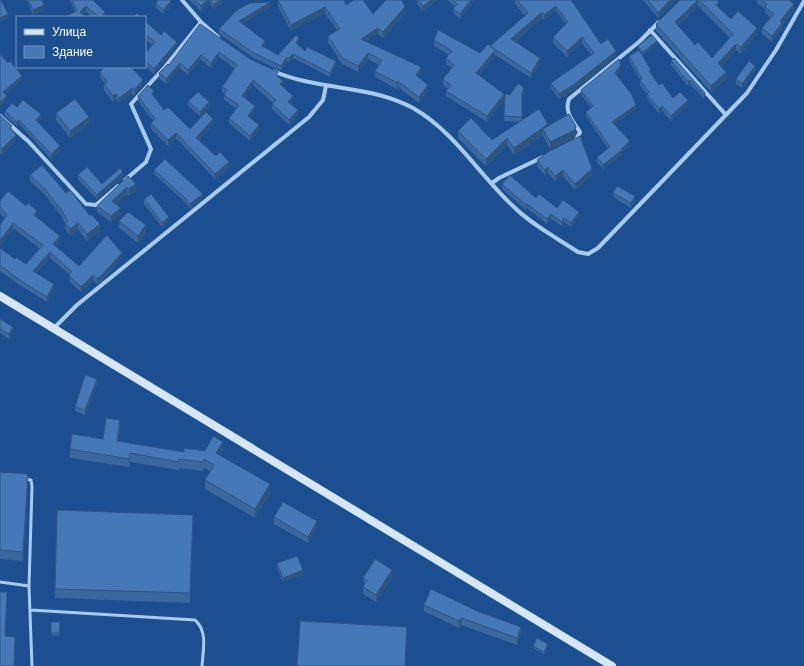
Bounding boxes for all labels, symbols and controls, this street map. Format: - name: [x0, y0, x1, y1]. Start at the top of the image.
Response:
- legend: [16, 16, 146, 68]
- text: Улица: [52, 25, 86, 39]
- text: Здание: [52, 45, 93, 59]

